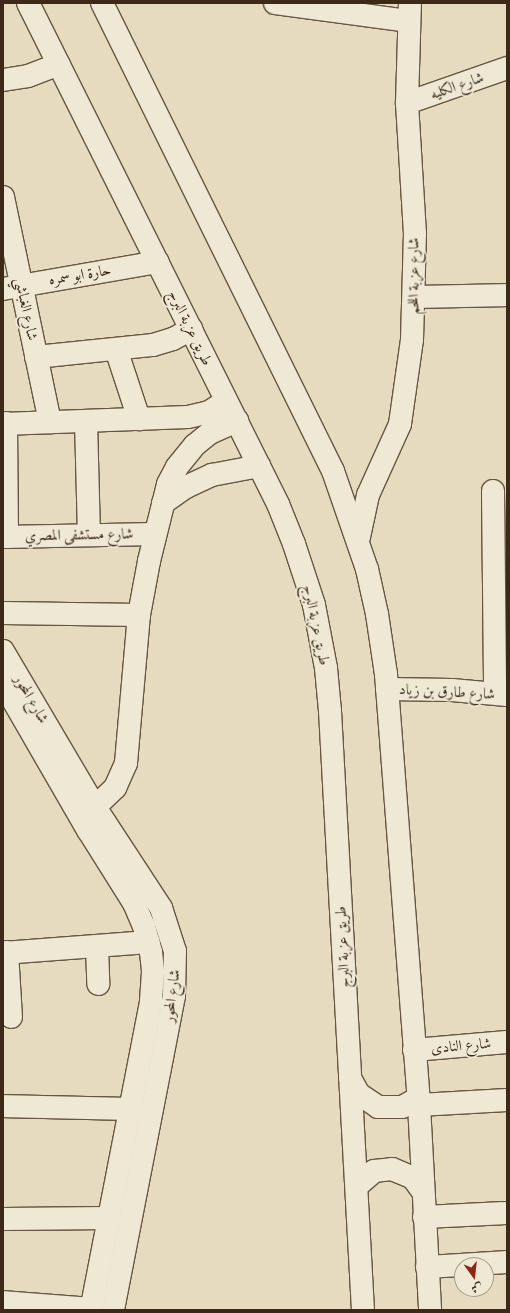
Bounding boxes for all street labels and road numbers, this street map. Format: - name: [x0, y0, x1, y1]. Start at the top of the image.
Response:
- street label: شارع الكليه: [428, 68, 486, 104]
- street label: شارع عزبة اللحم: [405, 237, 423, 315]
- street label: حارة ابو سمره: [48, 261, 112, 289]
- street label: شارع الغباشي: [11, 276, 41, 342]
- street label: طريق عزبة البرج: [164, 287, 216, 369]
- street label: شارع مستشفى المصري: [25, 525, 133, 545]
- street label: طريق عزبة البرج: [299, 583, 333, 667]
- street label: شارع المحور: [10, 671, 52, 727]
- street label: شارع طارق بن زياد: [399, 681, 495, 703]
- street label: طريق عزبة البرج: [332, 906, 354, 988]
- street label: شارع المحور: [160, 969, 184, 1023]
- street label: شارع النادى: [430, 1034, 492, 1058]

